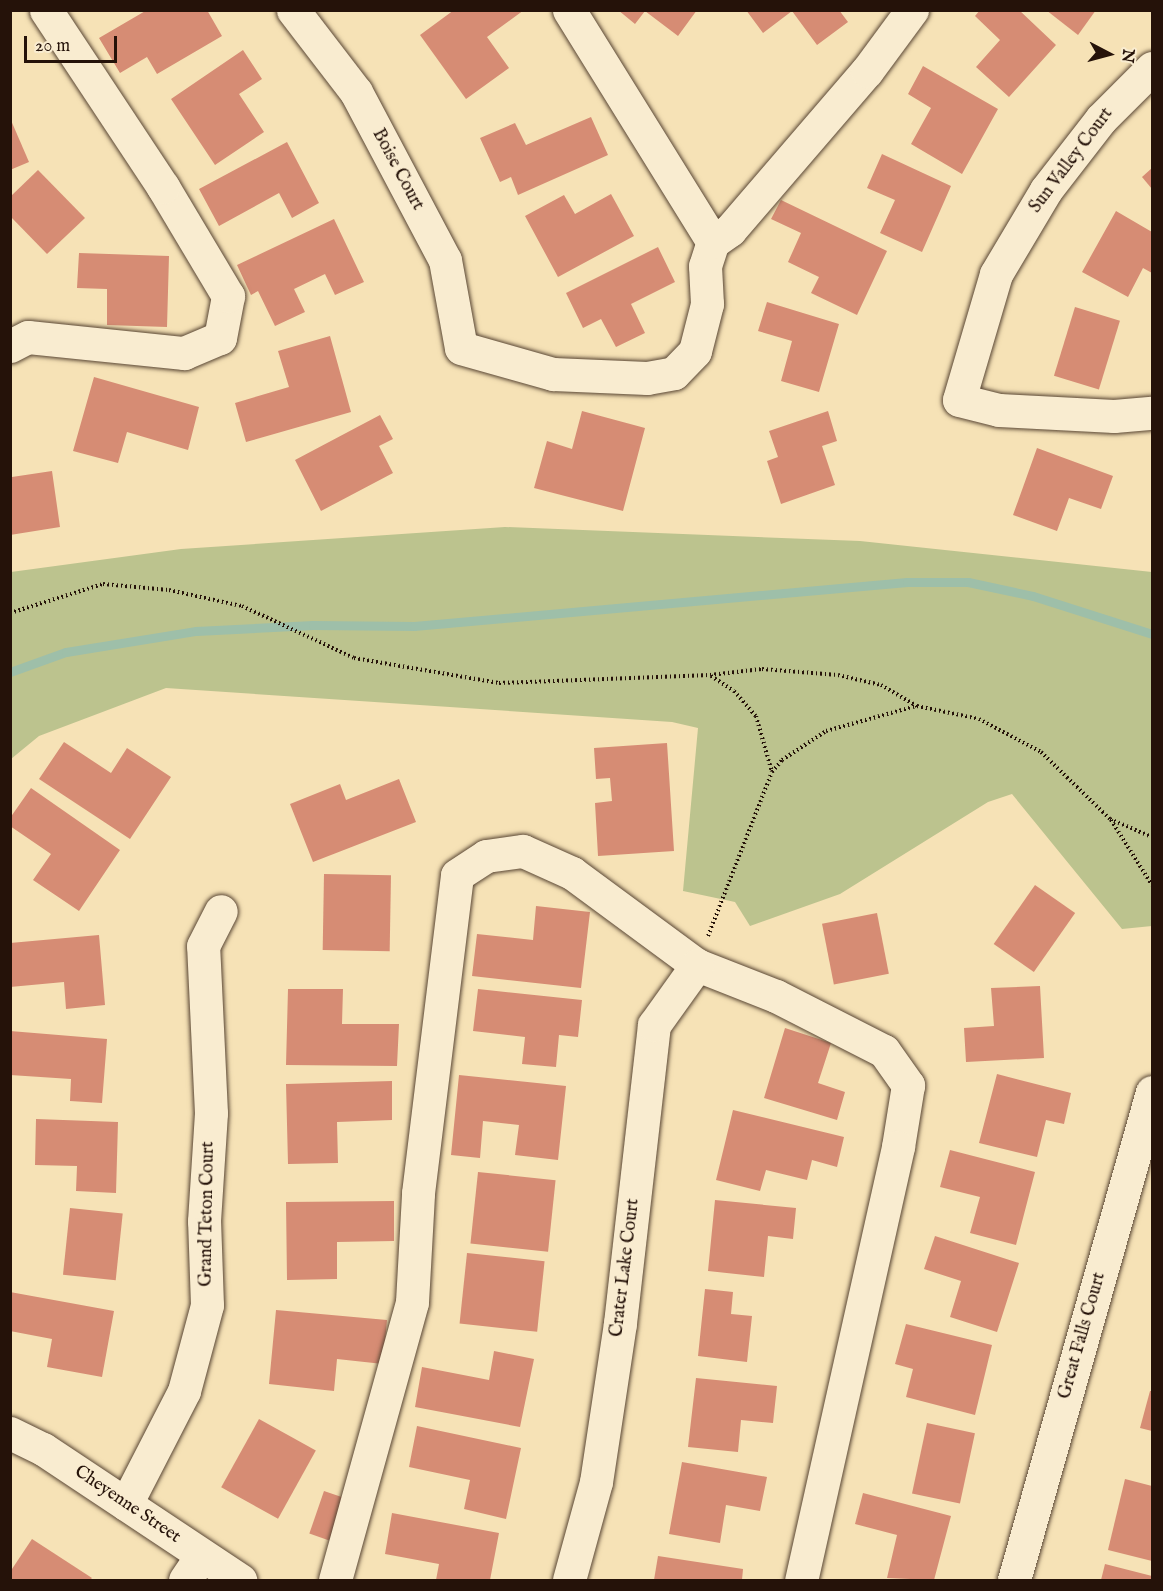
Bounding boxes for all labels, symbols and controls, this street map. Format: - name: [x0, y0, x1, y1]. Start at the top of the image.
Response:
- scale bar: [27, 24, 120, 62]
- north arrow: [1079, 24, 1139, 84]
- text: 20 m: [35, 35, 70, 58]
- text: N: [1116, 48, 1138, 64]
- street label: Sun Valley Court: [1025, 104, 1119, 218]
- street label: Boise Court: [366, 125, 428, 215]
- street label: Grand Teton Court: [196, 1141, 220, 1287]
- street label: Crater Lake Court: [607, 1198, 645, 1338]
- street label: Great Falls Court: [1055, 1270, 1111, 1402]
- street label: Cheyenne Street: [70, 1461, 184, 1549]

